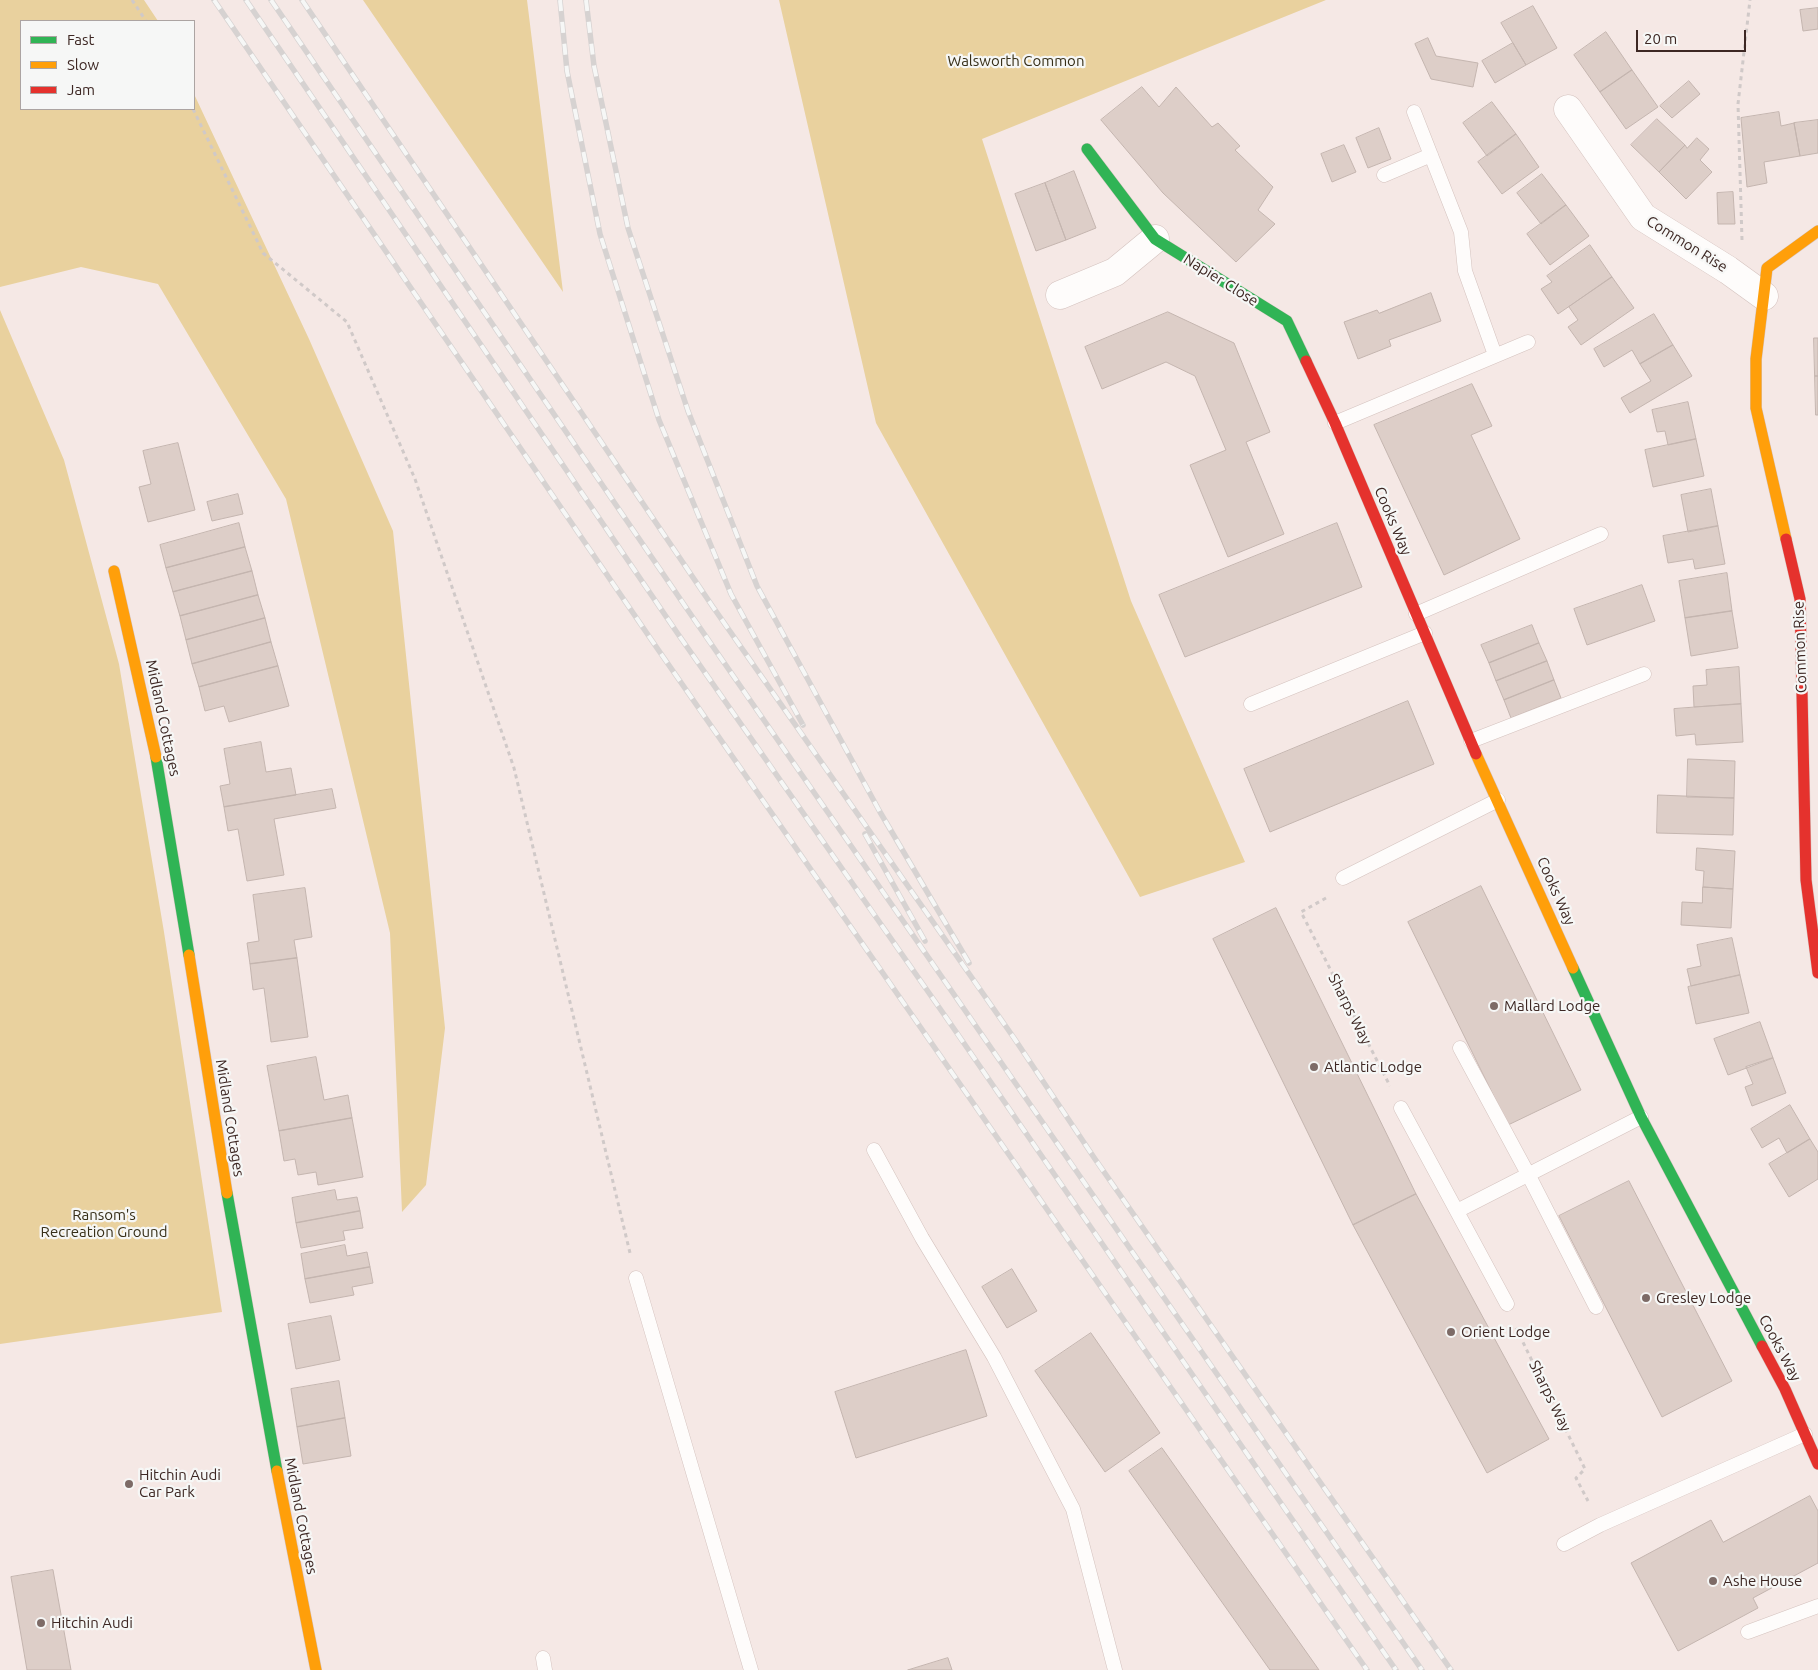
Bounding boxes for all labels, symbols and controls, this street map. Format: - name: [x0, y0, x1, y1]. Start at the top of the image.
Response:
- legend: [20, 20, 195, 110]
- scale bar: [1638, 20, 1748, 52]
- text: 20 m: [1644, 30, 1677, 47]
- text: Fast: [67, 31, 94, 48]
- park label: Walsworth Common: [948, 52, 1084, 70]
- text: Slow: [67, 56, 99, 73]
- text: Jam: [67, 81, 95, 98]
- street label: Common Rise: [1643, 212, 1731, 276]
- street label: Napier Close: [1180, 250, 1262, 310]
- street label: Cooks Way: [1371, 484, 1415, 558]
- street label: Common Rise: [1789, 601, 1811, 693]
- street label: Midland Cottages: [142, 658, 184, 778]
- street label: Cooks Way: [1533, 854, 1579, 928]
- street label: Sharps Way: [1324, 971, 1376, 1047]
- place label: Mallard Lodge: [1504, 997, 1600, 1015]
- marker: Mallard Lodge: [1488, 1000, 1500, 1012]
- street label: Midland Cottages: [212, 1058, 248, 1178]
- place label: Atlantic Lodge: [1324, 1058, 1422, 1076]
- marker: Atlantic Lodge: [1308, 1061, 1320, 1073]
- park label: Ransom's Recreation Ground: [41, 1206, 167, 1241]
- place label: Gresley Lodge: [1656, 1289, 1751, 1307]
- marker: Gresley Lodge: [1640, 1292, 1652, 1304]
- street label: Cooks Way: [1755, 1312, 1805, 1384]
- place label: Orient Lodge: [1461, 1323, 1550, 1341]
- marker: Orient Lodge: [1445, 1326, 1457, 1338]
- street label: Sharps Way: [1525, 1357, 1575, 1435]
- street label: Midland Cottages: [281, 1456, 321, 1576]
- place label: Hitchin Audi Car Park: [139, 1466, 221, 1501]
- marker: Hitchin Audi Car Park: [123, 1478, 135, 1490]
- place label: Ashe House: [1723, 1572, 1802, 1590]
- marker: Ashe House: [1707, 1575, 1719, 1587]
- place label: Hitchin Audi: [51, 1614, 133, 1632]
- marker: Hitchin Audi: [35, 1617, 47, 1629]

